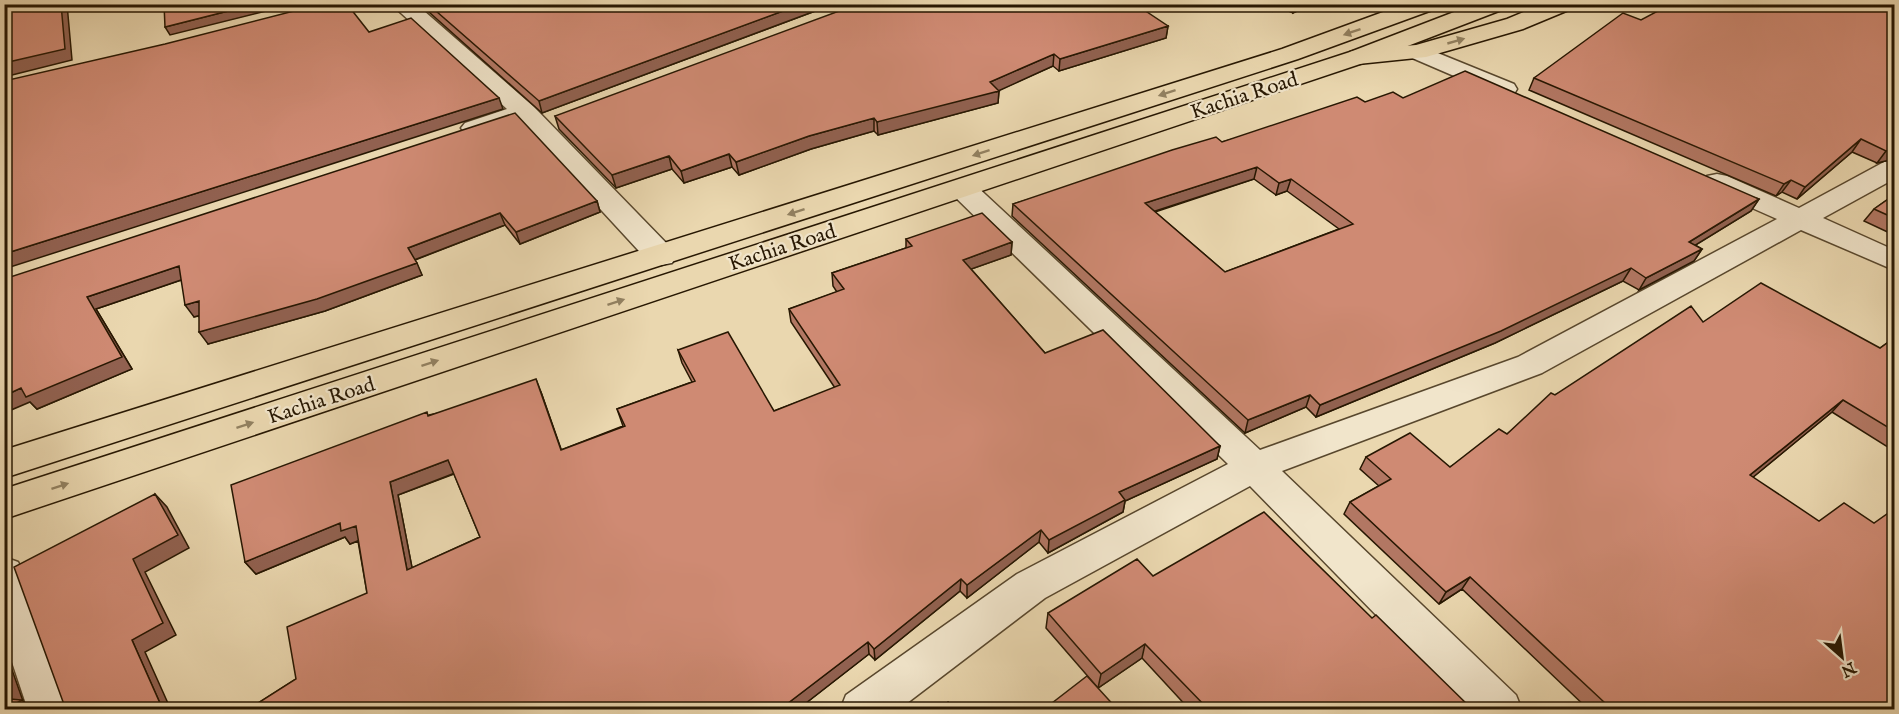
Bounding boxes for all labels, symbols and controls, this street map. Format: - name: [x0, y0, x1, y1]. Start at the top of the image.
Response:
- one-way arrow: [1343, 28, 1361, 38]
- one-way arrow: [1448, 36, 1466, 45]
- street label: Kachia Road: [1187, 66, 1302, 126]
- one-way arrow: [1158, 89, 1176, 98]
- one-way arrow: [972, 149, 990, 158]
- one-way arrow: [787, 208, 805, 218]
- street label: Kachia Road: [725, 218, 840, 278]
- one-way arrow: [607, 297, 625, 306]
- one-way arrow: [421, 358, 439, 368]
- street label: Kachia Road: [264, 371, 379, 431]
- one-way arrow: [236, 419, 254, 429]
- one-way arrow: [51, 480, 69, 490]
- north arrow: [1812, 627, 1872, 687]
- text: N: [1837, 656, 1860, 681]

